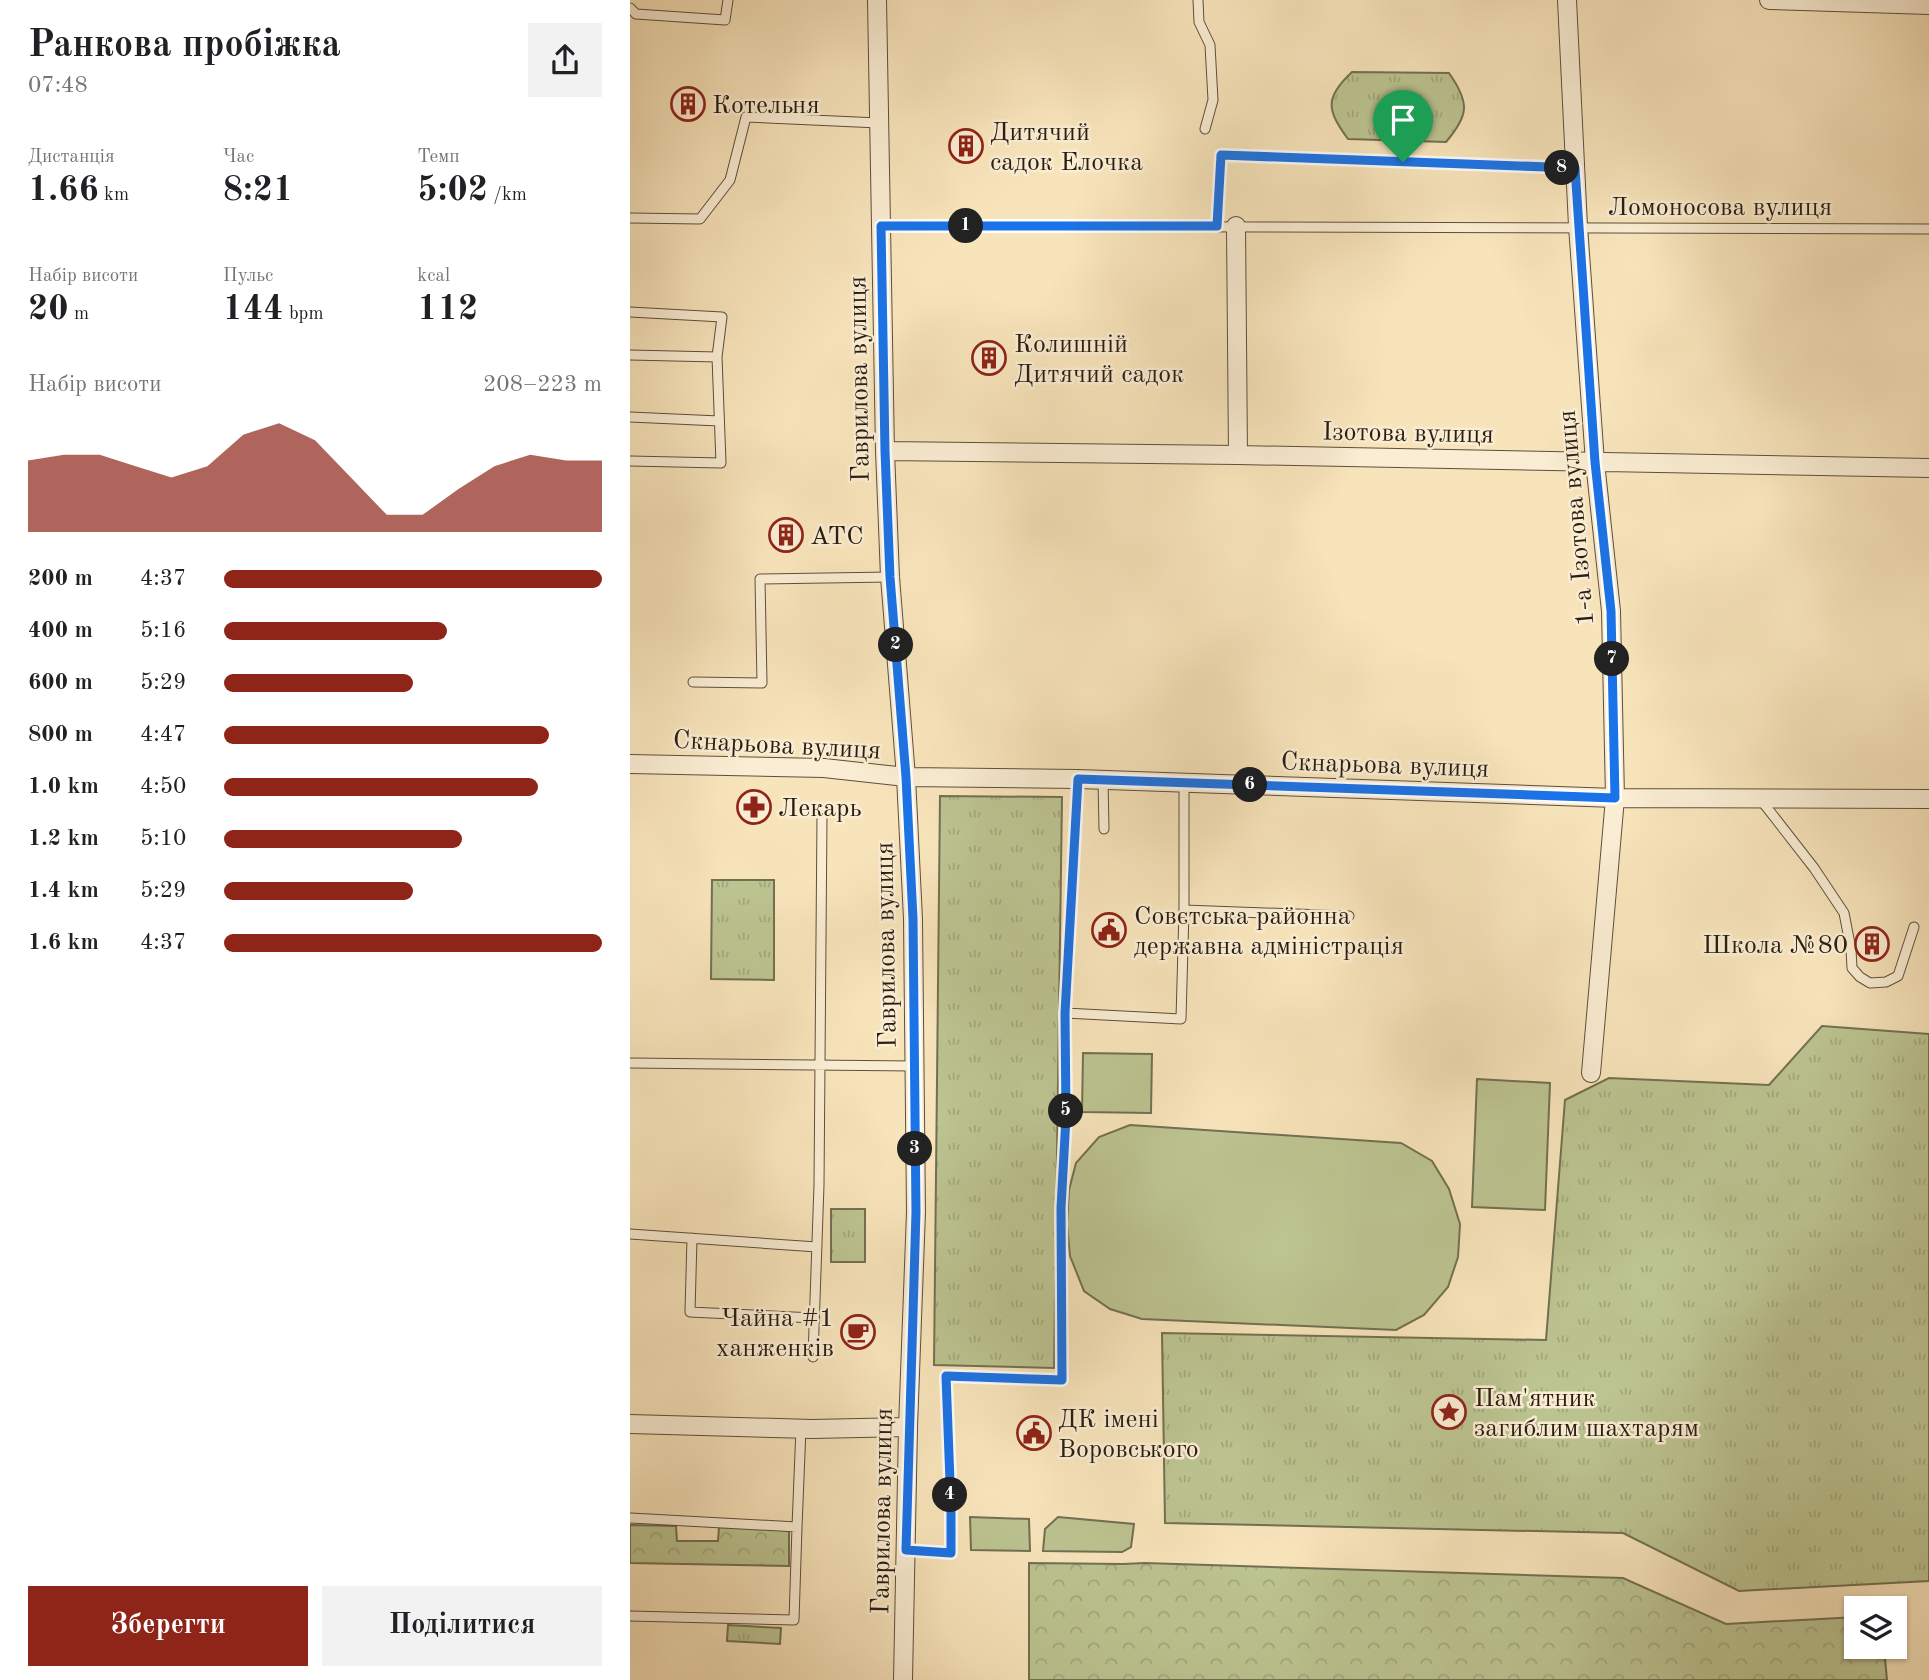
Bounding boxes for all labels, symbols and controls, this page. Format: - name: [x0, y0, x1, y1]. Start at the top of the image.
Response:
- button: share: [528, 23, 602, 97]
- text: Ранкова пробіжка: [28, 27, 341, 65]
- text: 07:48: [28, 74, 88, 97]
- building icon: Котельня: [669, 85, 707, 123]
- pin: [1373, 90, 1433, 162]
- place label: Котельня: [712, 93, 820, 119]
- icon: arrive: [1384, 101, 1422, 139]
- place label: Дитячий садок Елочка: [990, 120, 1143, 176]
- building icon: Дитячий садок Елочка: [947, 127, 985, 165]
- text: Дистанція: [28, 148, 115, 167]
- text: Час: [223, 148, 254, 167]
- text: Темп: [417, 148, 460, 167]
- pin: 8: [1544, 150, 1580, 186]
- text: 8: [1556, 158, 1567, 177]
- text: 1.66: [28, 173, 99, 208]
- text: 8:21: [223, 173, 293, 208]
- text: 5:02: [417, 173, 488, 208]
- text: km: [99, 186, 129, 205]
- text: /km: [488, 186, 527, 205]
- street label: Ломоносова вулиця: [1608, 195, 1832, 221]
- pin: 1: [948, 208, 984, 244]
- text: 1: [960, 216, 971, 235]
- text: Набір висоти: [28, 267, 138, 286]
- text: Пульс: [223, 267, 273, 286]
- text: kcal: [417, 267, 450, 286]
- street label: Гаврилова вулиця: [845, 276, 875, 482]
- text: 20: [28, 292, 69, 327]
- text: 144: [223, 292, 284, 327]
- text: 112: [417, 292, 478, 327]
- text: m: [69, 305, 89, 324]
- text: bpm: [284, 305, 324, 324]
- place label: Колишній Дитячий садок: [1014, 332, 1184, 388]
- building icon: Колишній Дитячий садок: [970, 339, 1008, 377]
- text: Набір висоти: [28, 373, 162, 396]
- text: 208–223 m: [483, 373, 602, 396]
- street label: 1-а Ізотова вулиця: [1555, 409, 1599, 627]
- street label: Ізотова вулиця: [1322, 420, 1494, 448]
- building icon: АТС: [767, 516, 805, 554]
- place label: АТС: [810, 524, 864, 550]
- text: 200 m: [28, 567, 93, 590]
- text: 4:37: [140, 567, 186, 590]
- text: 400 m: [28, 619, 93, 642]
- text: 5:16: [140, 619, 186, 642]
- pin: 2: [878, 628, 914, 662]
- text: 2: [890, 635, 901, 654]
- pin: 7: [1594, 642, 1630, 676]
- text: 7: [1606, 649, 1617, 668]
- text: 600 m: [28, 671, 93, 694]
- text: 5:29: [140, 671, 186, 694]
- text: 800 m: [28, 723, 93, 746]
- text: 4:47: [140, 723, 186, 746]
- street label: Скнарьова вулиця: [672, 728, 882, 764]
- street label: Скнарьова вулиця: [1280, 749, 1489, 783]
- pin: 6: [1232, 768, 1268, 802]
- text: 1.0 km: [28, 775, 99, 798]
- text: 4:50: [140, 775, 186, 798]
- text: 6: [1244, 775, 1255, 794]
- pharmacy icon: Лекарь: [735, 788, 773, 826]
- place label: Лекарь: [778, 796, 862, 822]
- text: 1.2 km: [28, 827, 99, 850]
- text: 5:10: [140, 827, 186, 850]
- street label: Гаврилова вулиця: [872, 842, 902, 1048]
- text: 1.4 km: [28, 879, 99, 902]
- text: 5:29: [140, 879, 186, 902]
- place label: Совєтська районна державна адміністрація: [1134, 904, 1404, 960]
- public building icon: Совєтська районна державна адміністрація: [1090, 911, 1128, 949]
- building icon: Школа №80: [1853, 925, 1891, 963]
- text: 1.6 km: [28, 931, 99, 954]
- text: 4:37: [140, 931, 186, 954]
- place label: Школа №80: [1702, 933, 1848, 959]
- pin: 5: [1048, 1094, 1083, 1128]
- text: 5: [1060, 1101, 1071, 1120]
- pin: 3: [898, 1132, 932, 1166]
- text: 3: [909, 1139, 920, 1158]
- place label: Чайна #1 ханженків: [716, 1306, 834, 1362]
- cafe icon: Чайна #1 ханженків: [839, 1313, 877, 1351]
- place label: Пам'ятник загиблим шахтарям: [1474, 1386, 1699, 1442]
- place icon: Пам'ятник загиблим шахтарям: [1430, 1393, 1468, 1431]
- place label: ДК імені Воровського: [1058, 1407, 1199, 1463]
- street label: Гаврилова вулиця: [868, 1408, 898, 1614]
- public building icon: ДК імені Воровського: [1015, 1414, 1053, 1452]
- pin: 4: [932, 1478, 968, 1512]
- text: 4: [944, 1485, 955, 1504]
- button: Зберегти: [28, 1586, 308, 1666]
- button: Поділитися: [322, 1586, 602, 1666]
- map controls: [1844, 1596, 1907, 1659]
- button: layers: [1844, 1596, 1907, 1659]

